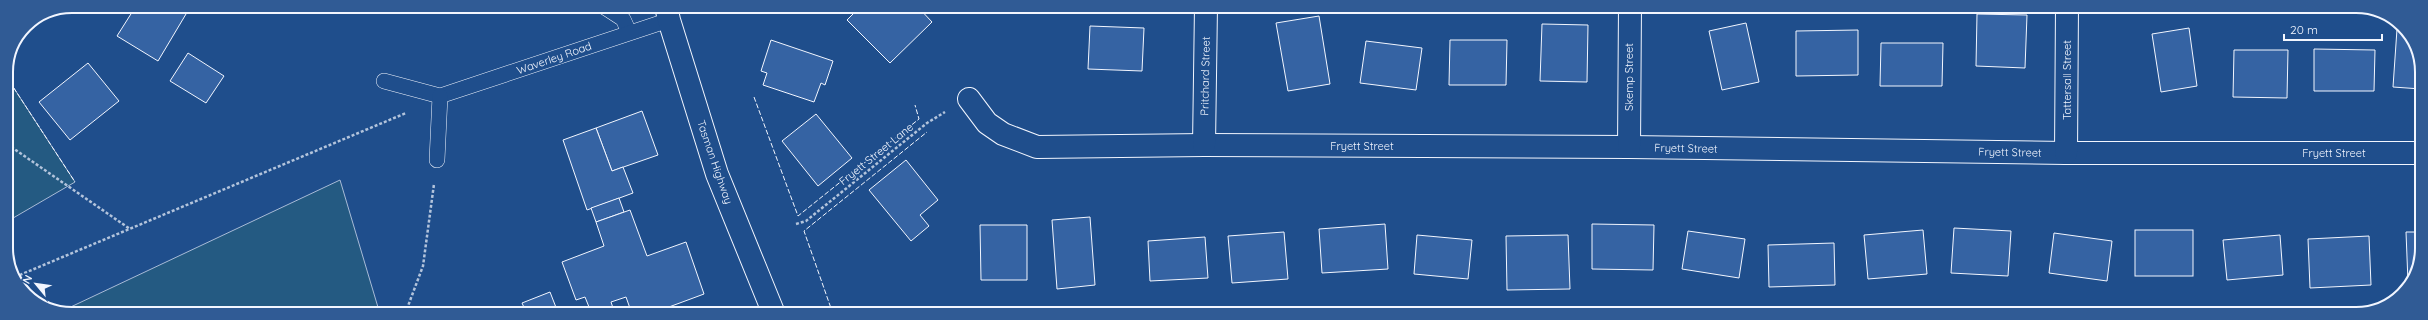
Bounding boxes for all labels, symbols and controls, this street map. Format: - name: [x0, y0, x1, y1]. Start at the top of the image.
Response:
- scale bar: [2284, 16, 2382, 42]
- text: 20 m: [2290, 22, 2318, 37]
- street label: Pritchard Street: [1197, 36, 1213, 116]
- street label: Waverley Road: [515, 39, 593, 77]
- street label: Tattersall Street: [2060, 40, 2074, 120]
- street label: Skemp Street: [1622, 43, 1636, 111]
- street label: Tasman Highway: [694, 118, 736, 206]
- street label: Fryett Street Lane: [836, 120, 916, 188]
- street label: Fryett Street: [1330, 139, 1394, 153]
- street label: Fryett Street: [1654, 140, 1718, 156]
- street label: Fryett Street: [1978, 144, 2042, 160]
- street label: Fryett Street: [2302, 146, 2366, 160]
- north arrow: [16, 264, 56, 304]
- text: N: [19, 272, 35, 286]

